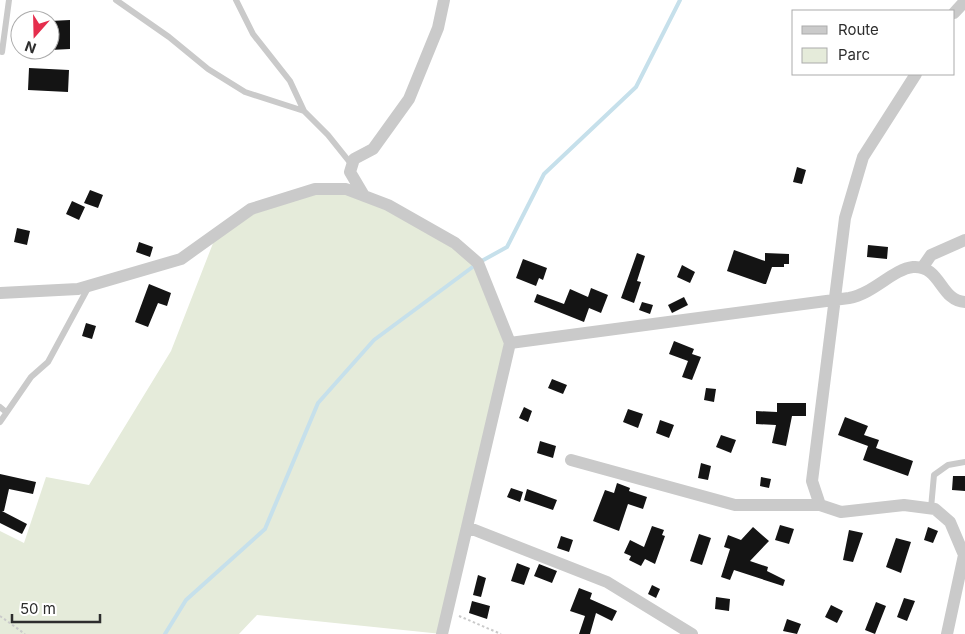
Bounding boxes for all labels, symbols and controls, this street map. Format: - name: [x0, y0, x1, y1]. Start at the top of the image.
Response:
- north arrow: [10, 10, 60, 60]
- legend: [792, 10, 955, 75]
- text: Route: [838, 20, 879, 39]
- text: N: [22, 38, 38, 57]
- text: Parc: [838, 45, 870, 64]
- scale bar: [12, 592, 100, 624]
- text: 50 m: [20, 599, 56, 618]

